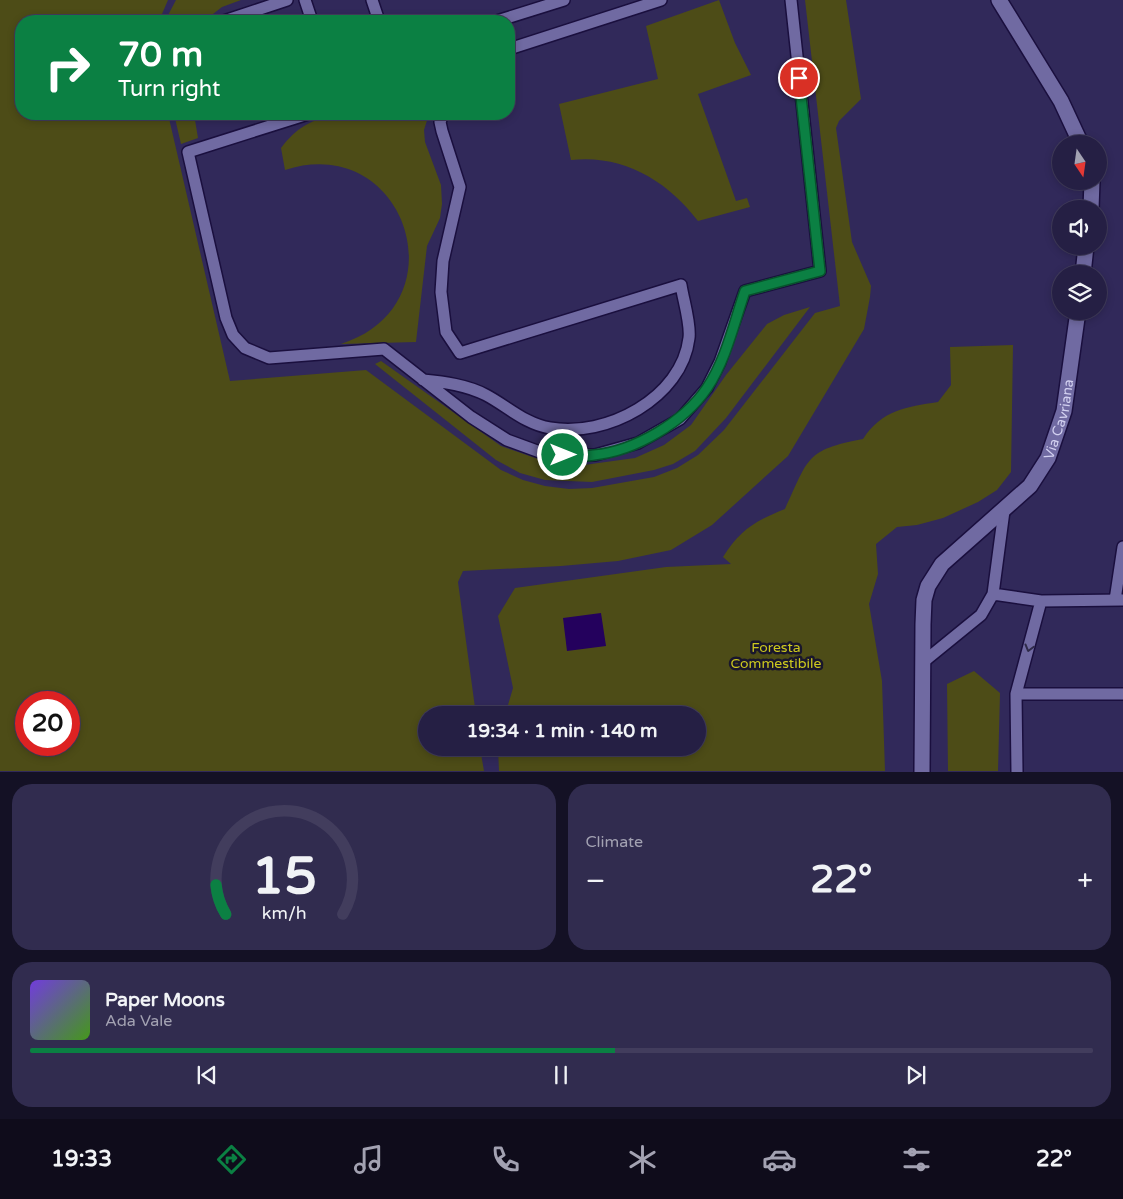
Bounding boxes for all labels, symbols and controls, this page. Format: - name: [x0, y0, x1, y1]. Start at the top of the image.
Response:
- text: 70 m: [118, 34, 203, 76]
- icon: right: [35, 35, 100, 100]
- pin: [778, 57, 820, 99]
- icon: arrive: [785, 64, 813, 92]
- text: Turn right: [118, 76, 220, 102]
- north arrow: [1052, 135, 1108, 190]
- map controls: [1052, 135, 1107, 320]
- button: sound: [1052, 200, 1107, 255]
- button: layers: [1052, 265, 1107, 320]
- street label: Via Cavriana: [1040, 378, 1077, 462]
- position arrow: [536, 428, 588, 480]
- park label: Foresta Commestibile: [731, 639, 822, 672]
- one-way arrow: [1024, 643, 1034, 651]
- speed limit sign: 20: [15, 691, 80, 756]
- text: 19:34 · 1 min · 140 m: [466, 720, 658, 742]
- text: Climate: [586, 832, 643, 852]
- text: 15: [251, 845, 316, 908]
- text: 22°: [810, 857, 872, 903]
- text: −: [586, 864, 605, 898]
- text: +: [1077, 864, 1093, 898]
- text: km/h: [261, 903, 306, 924]
- text: Paper Moons: [105, 989, 225, 1011]
- text: Ada Vale: [105, 1011, 172, 1031]
- icon: previous: [193, 1061, 221, 1089]
- icon: pause: [547, 1061, 575, 1089]
- icon: next: [902, 1061, 930, 1089]
- icon: directions: [214, 1142, 249, 1177]
- icon: music: [351, 1142, 386, 1177]
- icon: phone: [488, 1142, 523, 1177]
- icon: climate: [625, 1142, 660, 1177]
- icon: car: [762, 1142, 797, 1177]
- icon: filters: [899, 1142, 934, 1177]
- text: 19:33: [51, 1146, 112, 1172]
- text: 22°: [1036, 1146, 1072, 1172]

